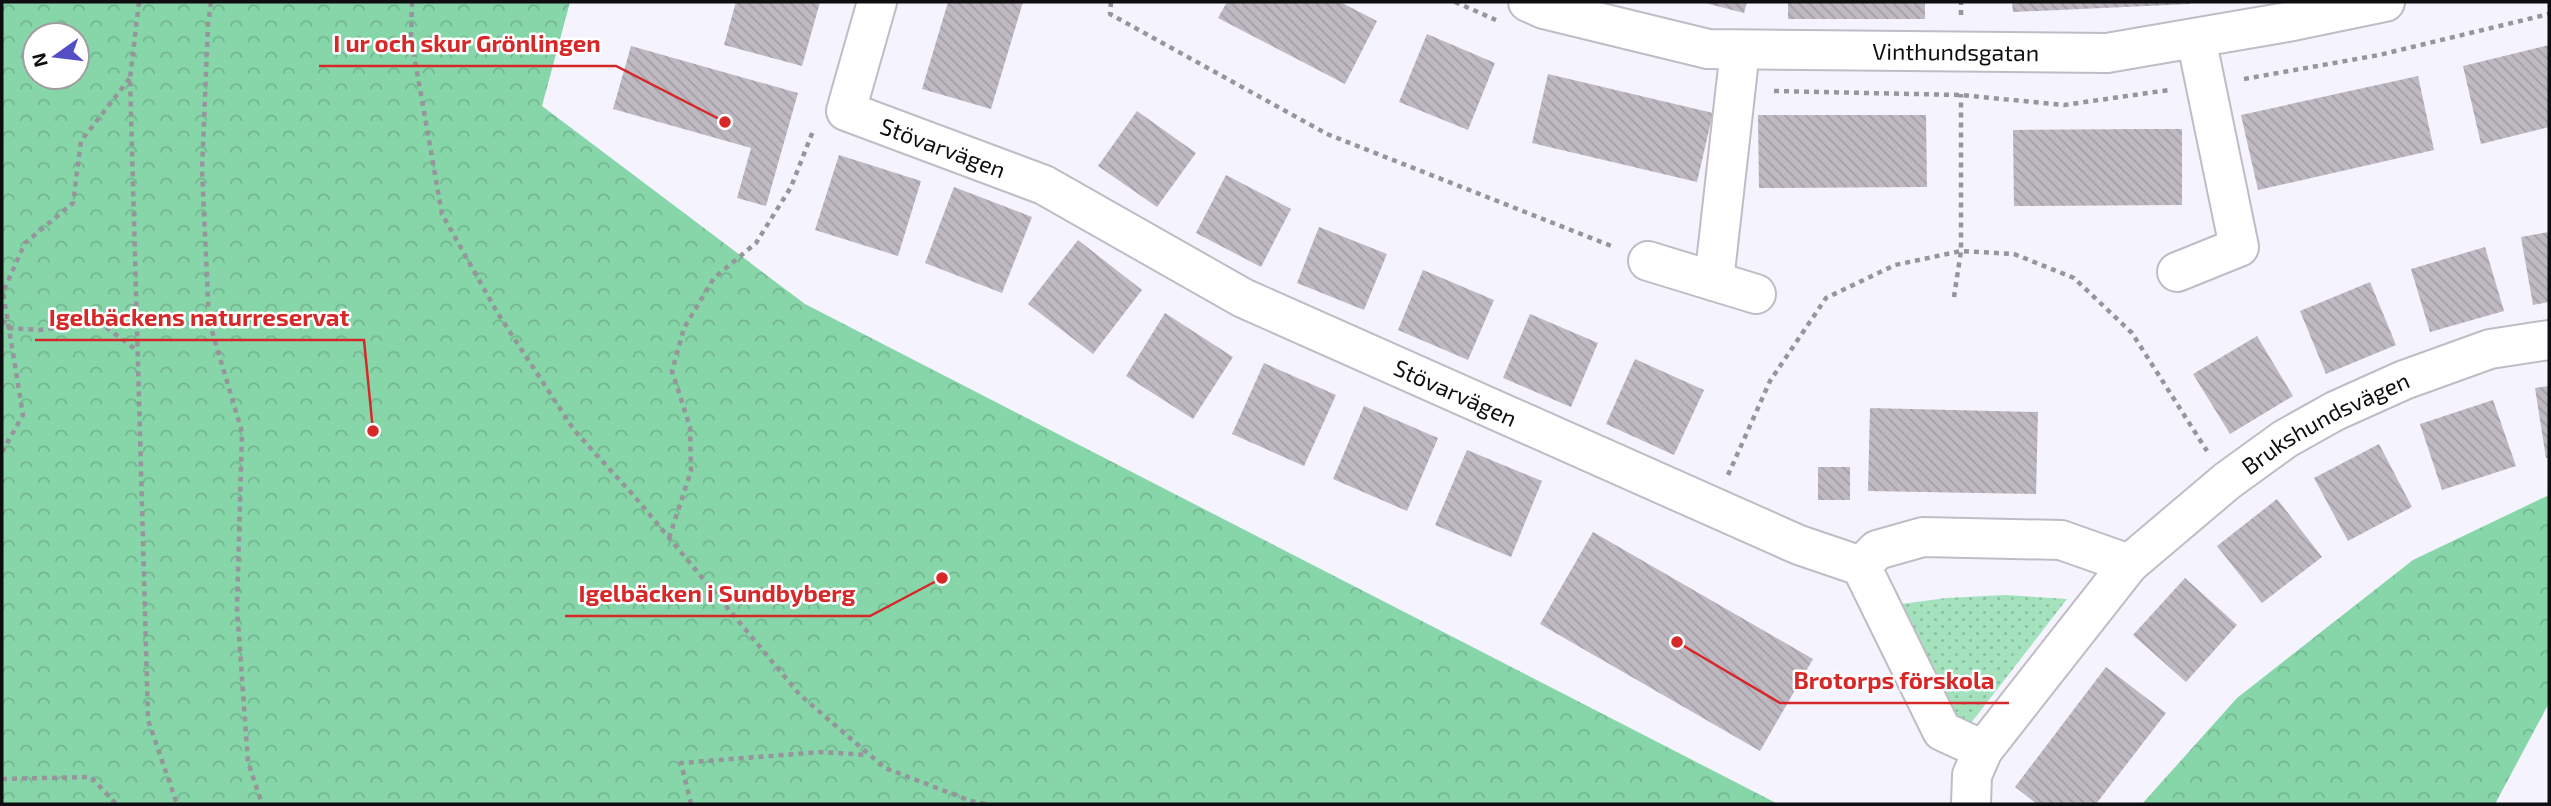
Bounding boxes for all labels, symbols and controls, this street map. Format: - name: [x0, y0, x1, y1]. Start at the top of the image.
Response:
- north arrow: [21, 21, 91, 91]
- callout: I ur och skur Grönlingen: [319, 21, 616, 66]
- text: I ur och skur Grönlingen: [333, 28, 601, 57]
- street label: Vinthundsgatan: [1872, 37, 2039, 66]
- text: N: [26, 51, 52, 70]
- street label: Stövarvägen: [877, 111, 1010, 183]
- callout: Igelbäckens naturreservat: [35, 295, 364, 340]
- text: Igelbäckens naturreservat: [49, 302, 350, 331]
- street label: Stövarvägen: [1390, 353, 1521, 432]
- street label: Brukshundsvägen: [2236, 366, 2414, 480]
- callout: Igelbäcken i Sundbyberg: [565, 571, 870, 616]
- text: Igelbäcken i Sundbyberg: [579, 578, 856, 607]
- callout: Brotorps förskola: [1780, 658, 2009, 703]
- text: Brotorps förskola: [1793, 665, 1995, 694]

